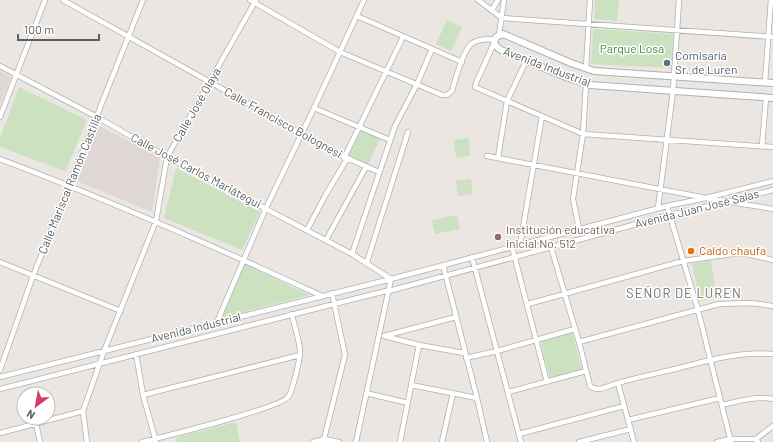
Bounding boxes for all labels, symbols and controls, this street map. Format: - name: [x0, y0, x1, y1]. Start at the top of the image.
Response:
- scale bar: [18, 16, 99, 42]
- text: 100 m: [24, 22, 54, 36]
- park label: Parque Losa: [600, 41, 664, 55]
- street label: Avenida Industrial: [502, 43, 593, 89]
- place label: Comisaría Sr. de Luren: [675, 48, 737, 76]
- marker: Comisaría Sr. de Luren: [662, 58, 672, 68]
- street label: Calle José Olaya: [169, 65, 223, 144]
- street label: Calle Francisco Bolognesi: [222, 84, 345, 160]
- street label: Calle Mariscal Ramón Castilla: [35, 112, 104, 256]
- street label: Calle José Carlos Mariátegui: [129, 130, 264, 210]
- street label: Avenida Juan José Salas: [633, 186, 761, 230]
- place label: Institución educativa inicial No. 512: [506, 222, 615, 250]
- marker: Institución educativa inicial No. 512: [493, 232, 503, 242]
- place label: Caldo chaufa: [699, 243, 766, 257]
- marker: Caldo chaufa: [686, 246, 696, 256]
- district label: SEÑOR DE LUREN: [626, 285, 742, 301]
- street label: Avenida Industrial: [149, 309, 242, 345]
- north arrow: [16, 386, 56, 426]
- text: N: [24, 407, 37, 422]

